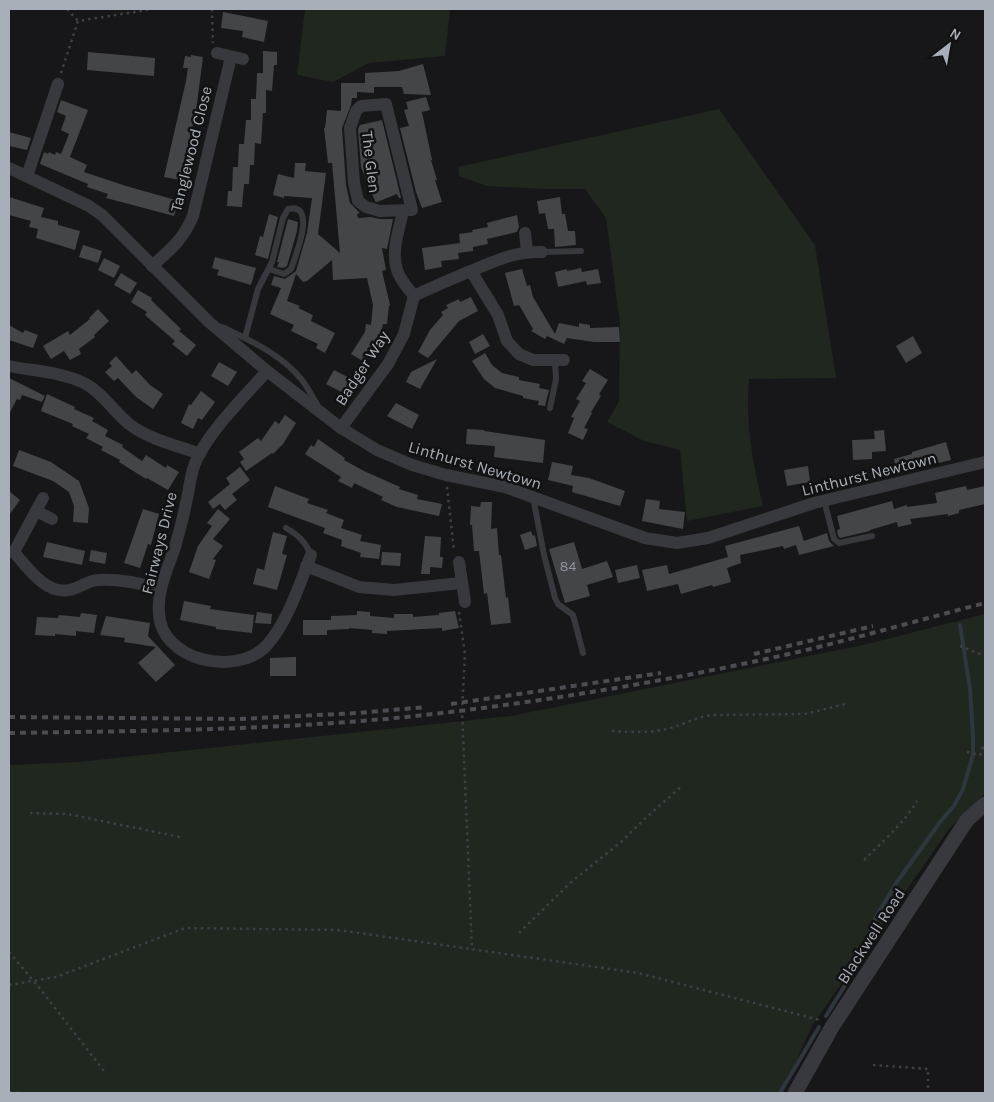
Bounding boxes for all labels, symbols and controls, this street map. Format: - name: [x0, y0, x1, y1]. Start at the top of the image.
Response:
- north arrow: [924, 20, 974, 70]
- text: N: [947, 24, 964, 44]
- street label: Tanglewood Close: [166, 84, 216, 214]
- street label: The Glen: [358, 130, 384, 194]
- street label: Badger Way: [331, 327, 393, 409]
- street label: Linthurst Newtown: [406, 437, 544, 493]
- street label: Linthurst Newtown: [800, 448, 938, 500]
- street label: Fairways Drive: [137, 490, 181, 596]
- house number: 84: [560, 558, 576, 575]
- street label: Blackwell Road: [833, 885, 909, 987]

